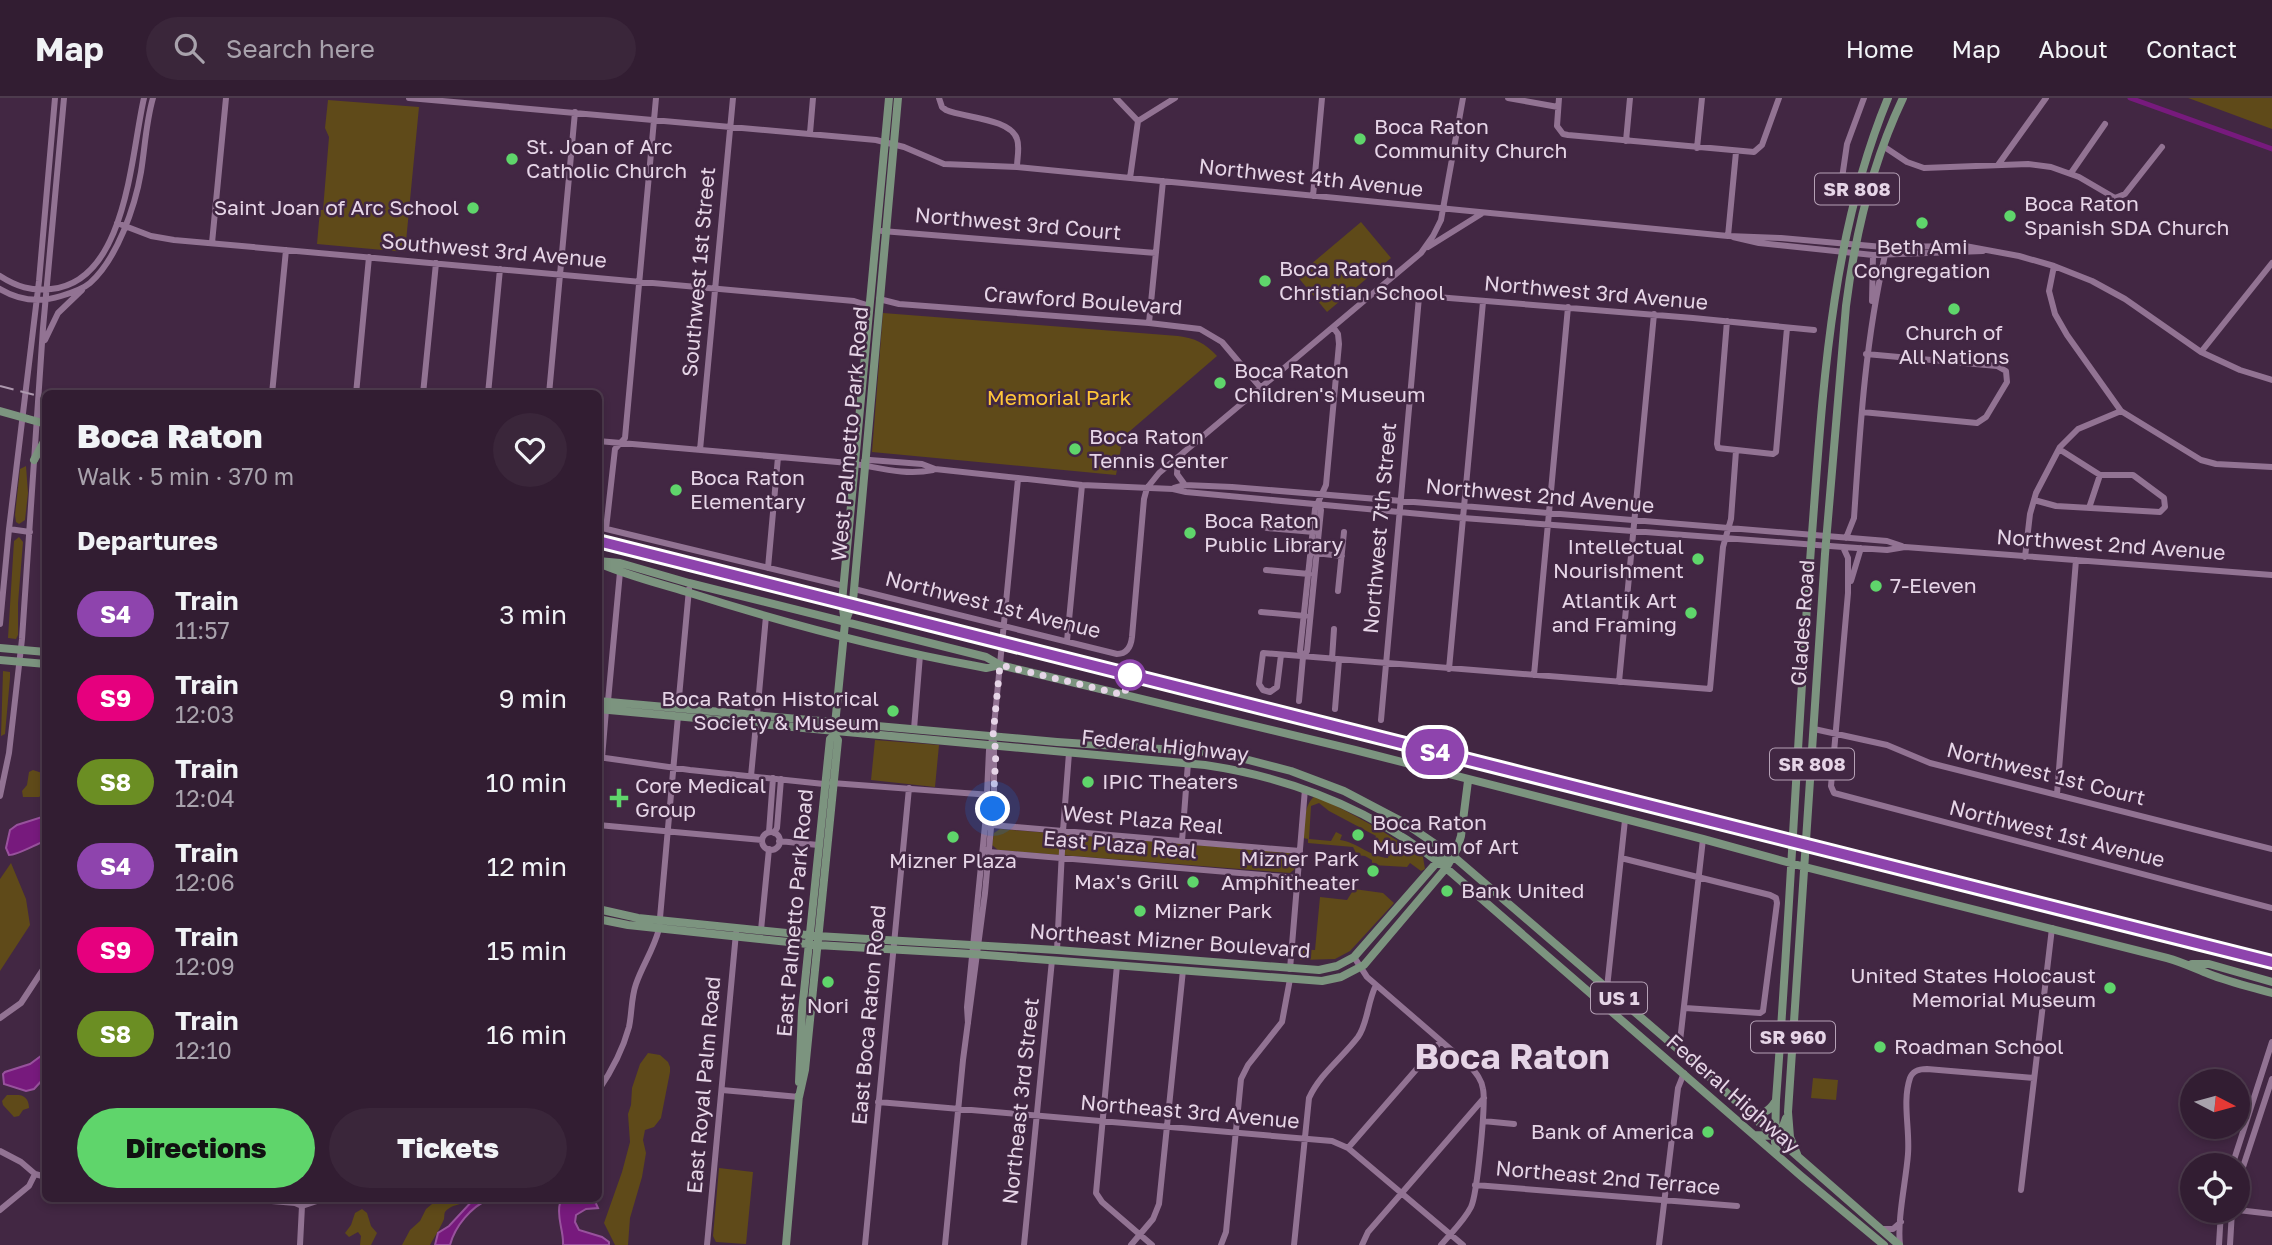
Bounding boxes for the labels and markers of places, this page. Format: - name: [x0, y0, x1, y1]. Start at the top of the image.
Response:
- place label: Boca Raton Community Church: [1374, 113, 1567, 163]
- marker: Boca Raton Community Church: [1352, 131, 1368, 147]
- place label: St. Joan of Arc Catholic Church: [526, 133, 687, 183]
- marker: St. Joan of Arc Catholic Church: [504, 151, 520, 167]
- place label: Boca Raton Spanish SDA Church: [2024, 190, 2229, 240]
- place label: Saint Joan of Arc School: [214, 194, 459, 220]
- marker: Saint Joan of Arc School: [465, 200, 481, 216]
- marker: Boca Raton Spanish SDA Church: [2002, 208, 2018, 224]
- marker: Beth Ami Congregation: [1914, 215, 1930, 231]
- place label: Beth Ami Congregation: [1854, 233, 1990, 283]
- place label: Boca Raton Christian School: [1279, 255, 1445, 305]
- marker: Boca Raton Christian School: [1257, 273, 1273, 289]
- marker: Church of All Nations: [1946, 301, 1962, 317]
- place label: Church of All Nations: [1899, 319, 2009, 369]
- place label: Boca Raton Children's Museum: [1234, 357, 1425, 407]
- marker: Boca Raton Children's Museum: [1212, 375, 1228, 391]
- place label: Boca Raton Tennis Center: [1089, 423, 1228, 473]
- marker: Boca Raton Tennis Center: [1067, 441, 1083, 457]
- place label: Boca Raton Elementary: [690, 464, 806, 514]
- marker: Boca Raton Elementary: [668, 482, 684, 498]
- place label: Boca Raton Public Library: [1204, 507, 1344, 557]
- marker: Boca Raton Public Library: [1182, 525, 1198, 541]
- place label: Intellectual Nourishment: [1553, 533, 1684, 583]
- marker: Intellectual Nourishment: [1690, 551, 1706, 567]
- place label: 7-Eleven: [1890, 572, 1977, 598]
- marker: 7-Eleven: [1868, 578, 1884, 594]
- place label: Atlantik Art and Framing: [1552, 587, 1677, 637]
- marker: Atlantik Art and Framing: [1683, 605, 1699, 621]
- unlabelled marker: [1115, 660, 1145, 690]
- place label: Boca Raton Historical Society & Museum: [661, 685, 879, 735]
- marker: Boca Raton Historical Society & Museum: [885, 703, 901, 719]
- place label: IPIC Theaters: [1102, 768, 1238, 794]
- place label: Core Medical Group: [635, 772, 766, 822]
- marker: IPIC Theaters: [1080, 774, 1096, 790]
- marker: Core Medical Group: [609, 788, 629, 808]
- place label: Boca Raton Museum of Art: [1372, 809, 1519, 859]
- marker: Boca Raton Museum of Art: [1350, 827, 1366, 843]
- marker: Mizner Plaza: [945, 829, 961, 845]
- place label: Mizner Park Amphitheater: [1221, 845, 1359, 895]
- place label: Mizner Plaza: [889, 847, 1017, 873]
- marker: Mizner Park Amphitheater: [1365, 863, 1381, 879]
- place label: Max's Grill: [1074, 868, 1179, 894]
- marker: Max's Grill: [1185, 874, 1201, 890]
- place label: Bank United: [1461, 877, 1584, 903]
- marker: Bank United: [1439, 883, 1455, 899]
- place label: Mizner Park: [1154, 897, 1273, 923]
- marker: Mizner Park: [1132, 903, 1148, 919]
- place label: United States Holocaust Memorial Museum: [1850, 962, 2096, 1012]
- marker: Nori: [820, 974, 836, 990]
- marker: United States Holocaust Memorial Museum: [2102, 980, 2118, 996]
- place label: Nori: [807, 992, 849, 1018]
- place label: Roadman School: [1894, 1033, 2064, 1059]
- marker: Roadman School: [1872, 1039, 1888, 1055]
- place label: Bank of America: [1531, 1118, 1694, 1144]
- marker: Bank of America: [1700, 1124, 1716, 1140]

